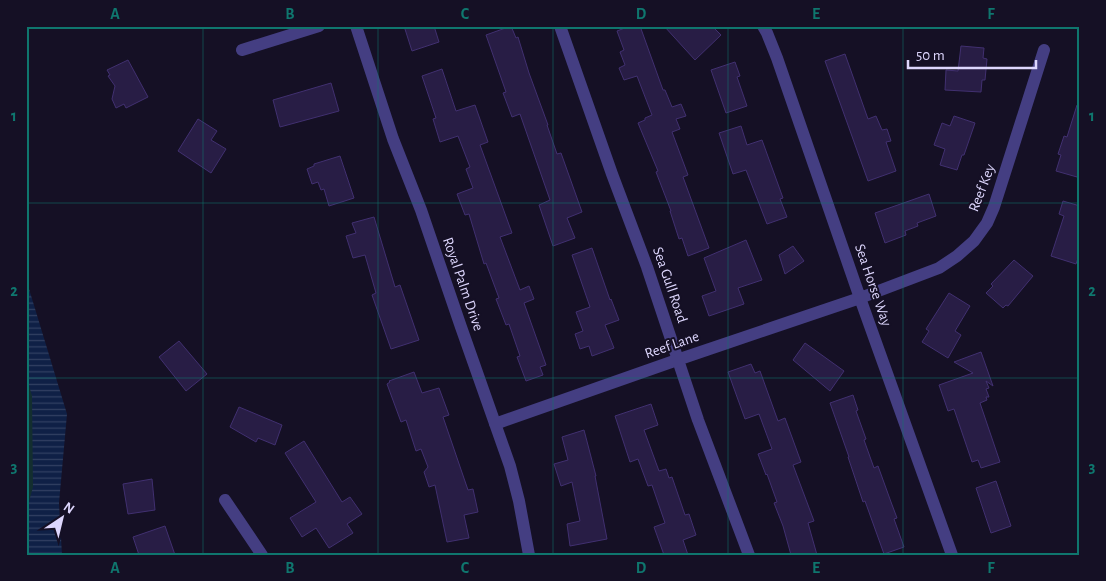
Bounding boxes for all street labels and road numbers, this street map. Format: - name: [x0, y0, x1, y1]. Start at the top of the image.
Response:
- street label: Reef Key: [966, 162, 998, 214]
- street label: Royal Palm Drive: [440, 235, 486, 333]
- street label: Sea Horse Way: [852, 242, 894, 329]
- street label: Sea Gull Road: [650, 245, 690, 325]
- street label: Reef Lane: [643, 329, 701, 361]

